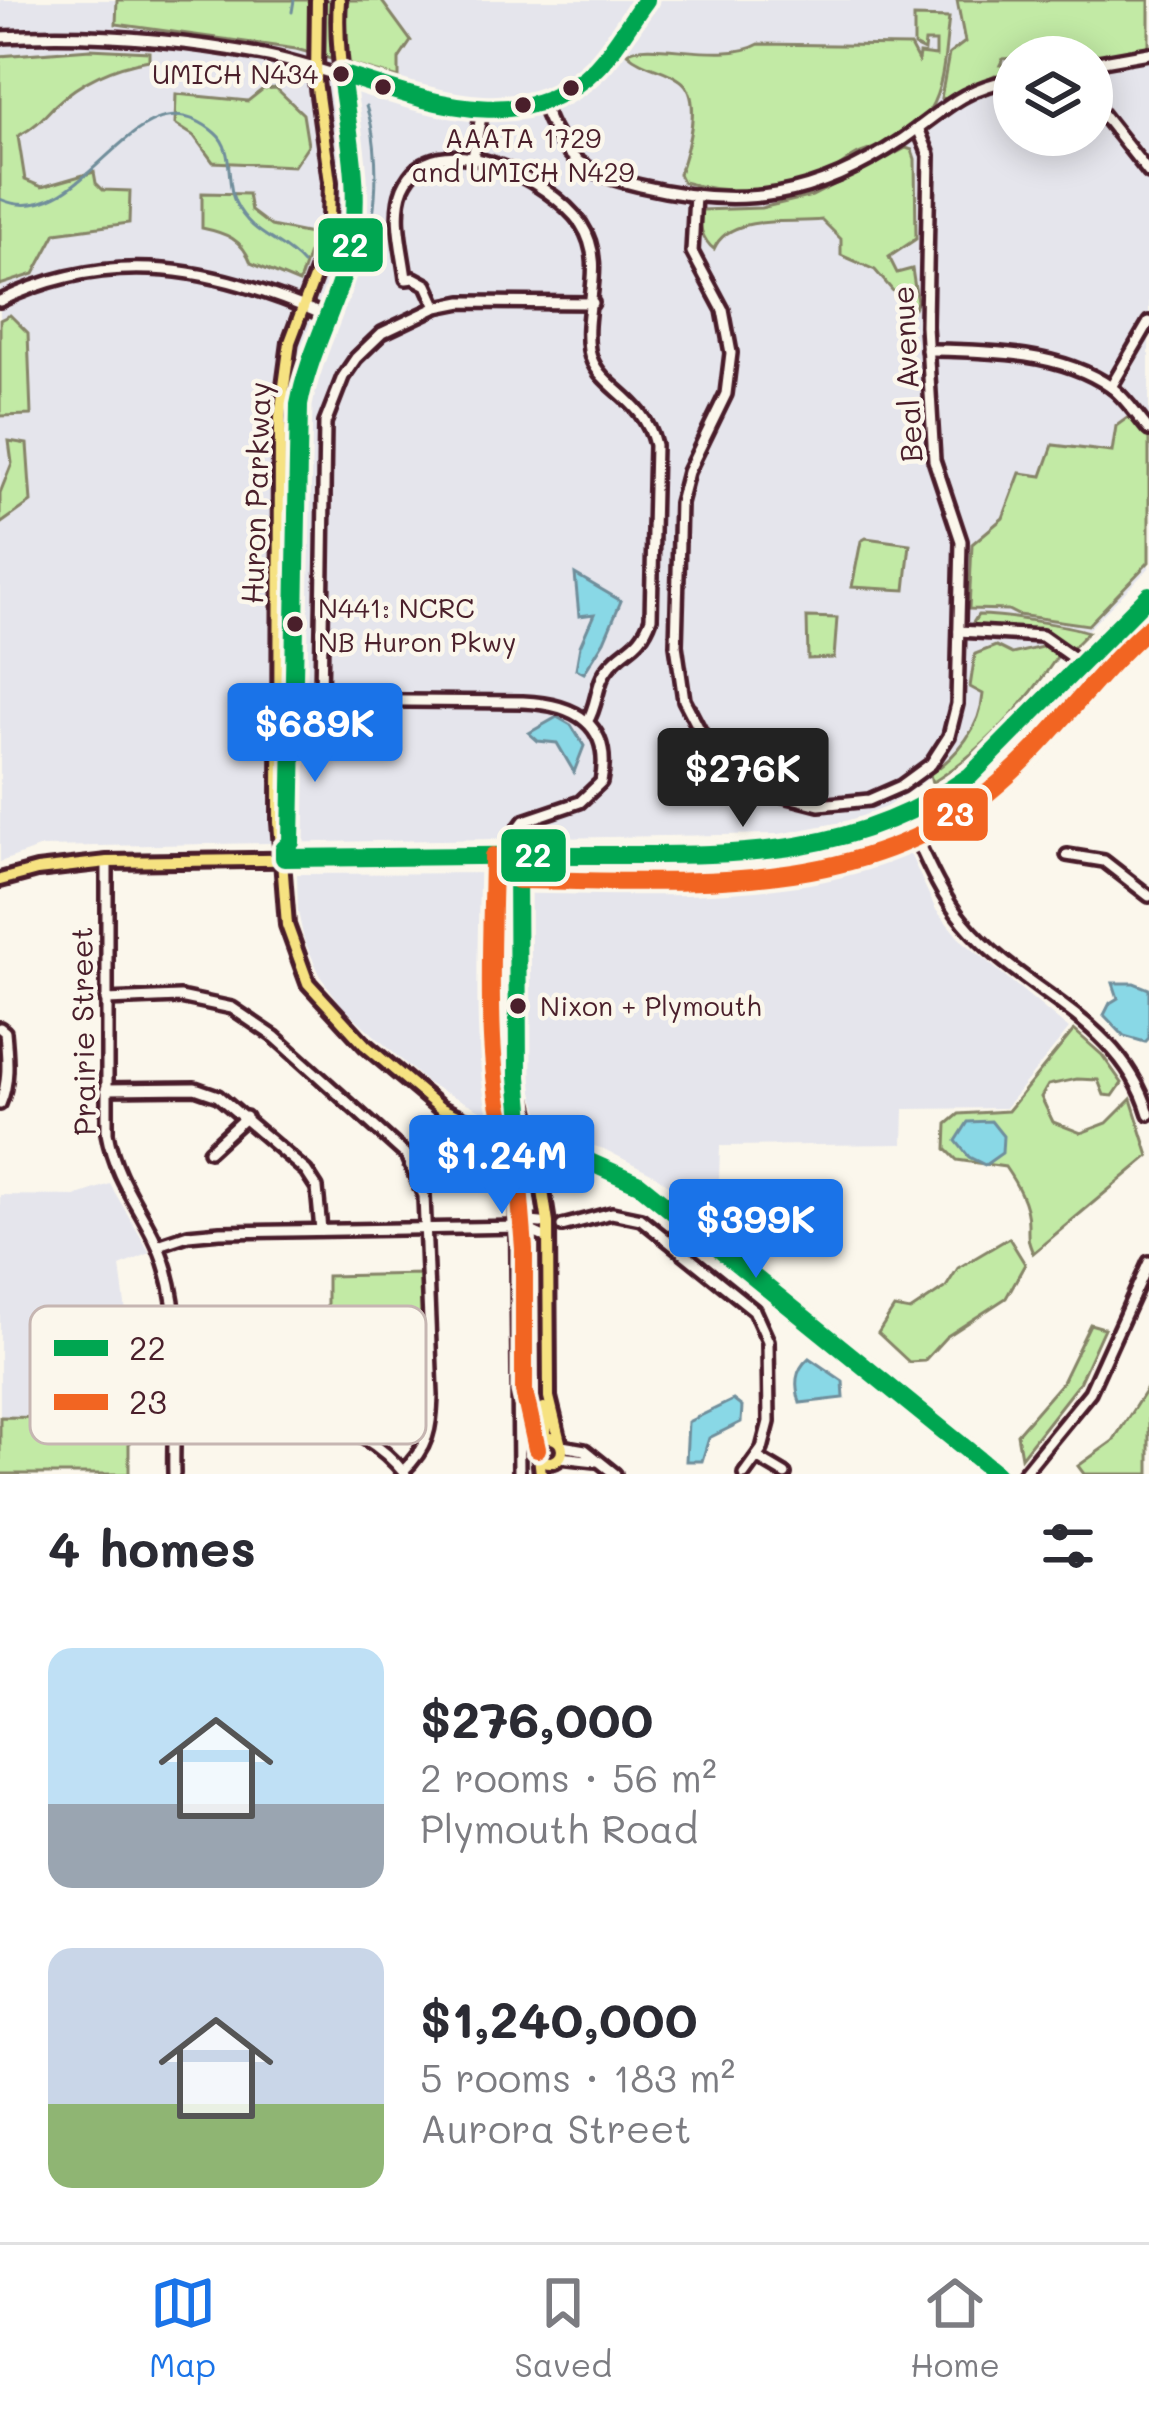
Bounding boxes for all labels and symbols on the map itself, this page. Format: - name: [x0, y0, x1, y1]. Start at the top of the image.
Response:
- place label: UMICH N434: [152, 56, 318, 91]
- marker: UMICH N434: [330, 63, 352, 85]
- unlabelled marker: [372, 76, 394, 98]
- unlabelled marker: [560, 77, 582, 99]
- marker: AAATA 1729 and UMICH N429: [512, 94, 534, 116]
- place label: AAATA 1729 and UMICH N429: [412, 120, 634, 189]
- line badge: 22: [316, 216, 385, 274]
- text: 22: [332, 222, 368, 265]
- street label: Beal Avenue: [881, 285, 931, 463]
- street label: Huron Parkway: [231, 381, 279, 605]
- place label: N441: NCRC NB Huron Pkwy: [318, 590, 516, 659]
- marker: N441: NCRC NB Huron Pkwy: [284, 613, 306, 635]
- pin: $689K: [231, 683, 399, 785]
- pin: $276K: [659, 728, 827, 830]
- line badge: 23: [921, 786, 990, 843]
- text: 23: [936, 791, 974, 834]
- line badge: 22: [499, 827, 568, 884]
- text: 22: [515, 832, 551, 875]
- street label: Prairie Street: [60, 926, 104, 1136]
- place label: Nixon + Plymouth: [540, 988, 762, 1023]
- marker: Nixon + Plymouth: [507, 995, 529, 1017]
- pin: $1.24M: [404, 1115, 600, 1217]
- pin: $399K: [672, 1179, 840, 1281]
- legend: [30, 1306, 426, 1444]
- text: 22: [129, 1325, 166, 1368]
- text: 23: [129, 1379, 167, 1422]

